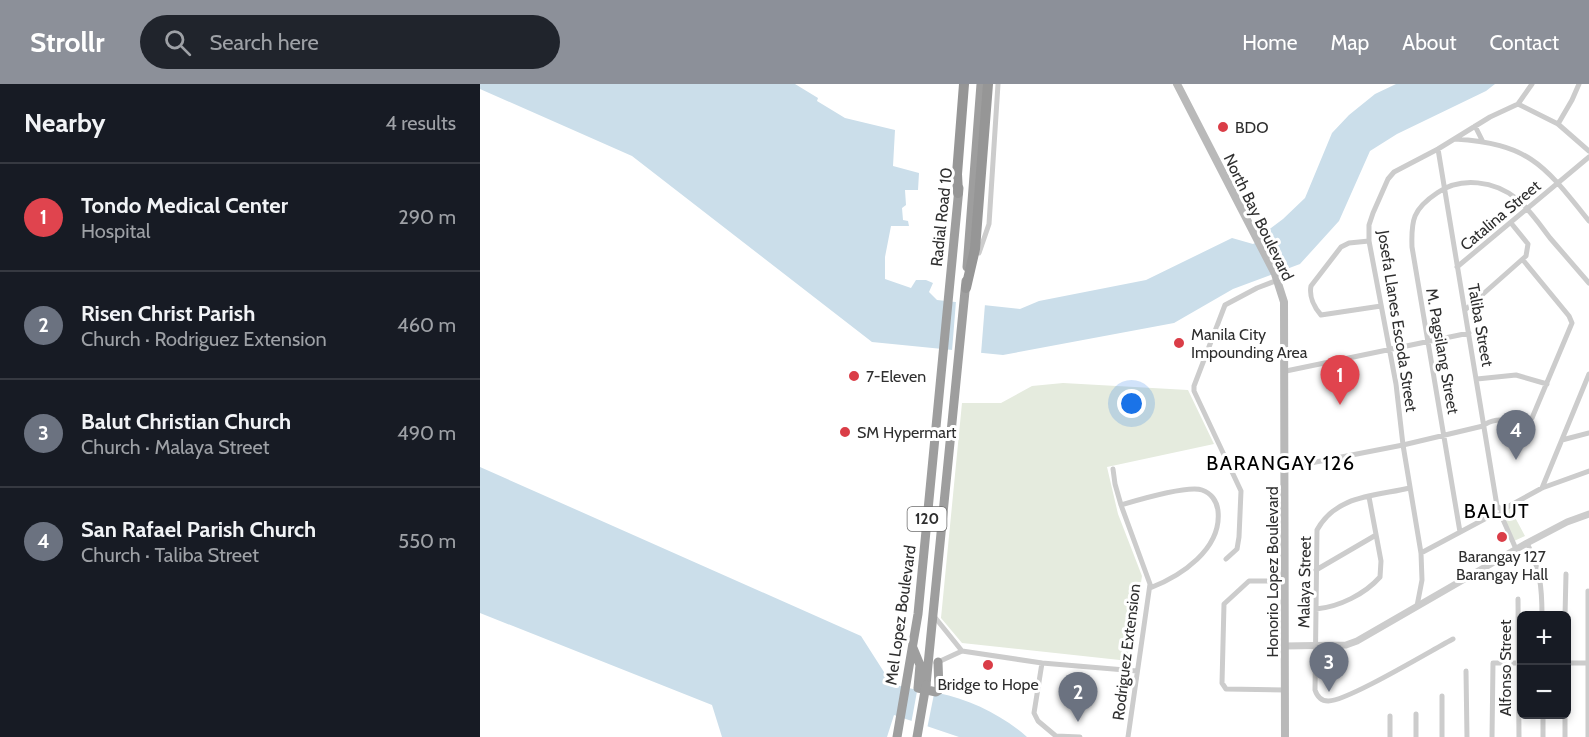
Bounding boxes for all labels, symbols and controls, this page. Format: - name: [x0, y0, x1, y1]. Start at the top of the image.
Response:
- search box: [140, 15, 560, 69]
- text: Strollr: [30, 25, 104, 59]
- icon: search: [161, 26, 194, 59]
- text: Search here: [209, 29, 319, 56]
- text: Home: [1242, 30, 1298, 55]
- text: Map: [1331, 30, 1369, 55]
- text: About: [1402, 30, 1456, 55]
- text: Contact: [1489, 30, 1559, 55]
- text: Nearby: [24, 107, 105, 139]
- text: 4 results: [385, 111, 456, 135]
- place label: BDO: [1235, 118, 1269, 137]
- marker: BDO: [1216, 120, 1230, 134]
- street label: North Bay Boulevard: [1220, 151, 1298, 284]
- street label: Radial Road 10: [927, 167, 956, 267]
- street label: Catalina Street: [1456, 176, 1545, 254]
- text: Tondo Medical Center: [81, 192, 288, 219]
- text: 1: [40, 205, 47, 229]
- text: 290 m: [398, 205, 456, 229]
- text: Hospital: [81, 219, 151, 243]
- street label: Josefa Llanes Escoda Street: [1374, 228, 1421, 414]
- street label: Taliba Street: [1464, 282, 1497, 369]
- street label: M. Pagsilang Street: [1422, 287, 1463, 416]
- text: Risen Christ Parish: [81, 300, 255, 327]
- text: 2: [38, 313, 49, 337]
- text: 460 m: [397, 313, 456, 337]
- place label: Manila City Impounding Area: [1191, 325, 1308, 362]
- text: Church · Rodriguez Extension: [81, 327, 327, 351]
- marker: Manila City Impounding Area: [1172, 336, 1186, 350]
- pin: 1: [1320, 356, 1360, 405]
- place label: 7-Eleven: [866, 367, 926, 386]
- marker: 7-Eleven: [847, 369, 861, 383]
- your location: [1117, 389, 1146, 418]
- text: Balut Christian Church: [81, 408, 291, 435]
- pin: 4: [1496, 410, 1536, 460]
- text: 3: [38, 421, 49, 445]
- text: 490 m: [397, 421, 456, 445]
- place label: SM Hypermart: [857, 423, 957, 442]
- marker: SM Hypermart: [838, 425, 852, 439]
- text: Church · Malaya Street: [81, 435, 270, 459]
- district label: BARANGAY 126: [1206, 451, 1356, 475]
- street label: Honorio Lopez Boulevard: [1263, 486, 1282, 658]
- district label: BALUT: [1464, 499, 1530, 523]
- road number: 120: [908, 507, 946, 531]
- text: San Rafael Parish Church: [81, 516, 316, 543]
- text: 4: [37, 529, 50, 553]
- text: 550 m: [398, 529, 456, 553]
- marker: Barangay 127 Barangay Hall: [1495, 530, 1509, 544]
- street label: Malaya Street: [1294, 535, 1315, 628]
- text: Church · Taliba Street: [81, 543, 259, 567]
- street label: Mel Lopez Boulevard: [881, 544, 920, 686]
- place label: Barangay 127 Barangay Hall: [1456, 547, 1548, 584]
- street label: Rodriguez Extension: [1109, 582, 1144, 722]
- map controls: [1517, 611, 1571, 719]
- button: +: [1517, 611, 1571, 665]
- street label: Alfonso Street: [1496, 619, 1515, 716]
- pin: 3: [1310, 642, 1348, 692]
- marker: Bridge to Hope: [981, 658, 995, 672]
- button: −: [1517, 665, 1571, 719]
- pin: 2: [1058, 672, 1098, 722]
- place label: Bridge to Hope: [937, 675, 1039, 694]

